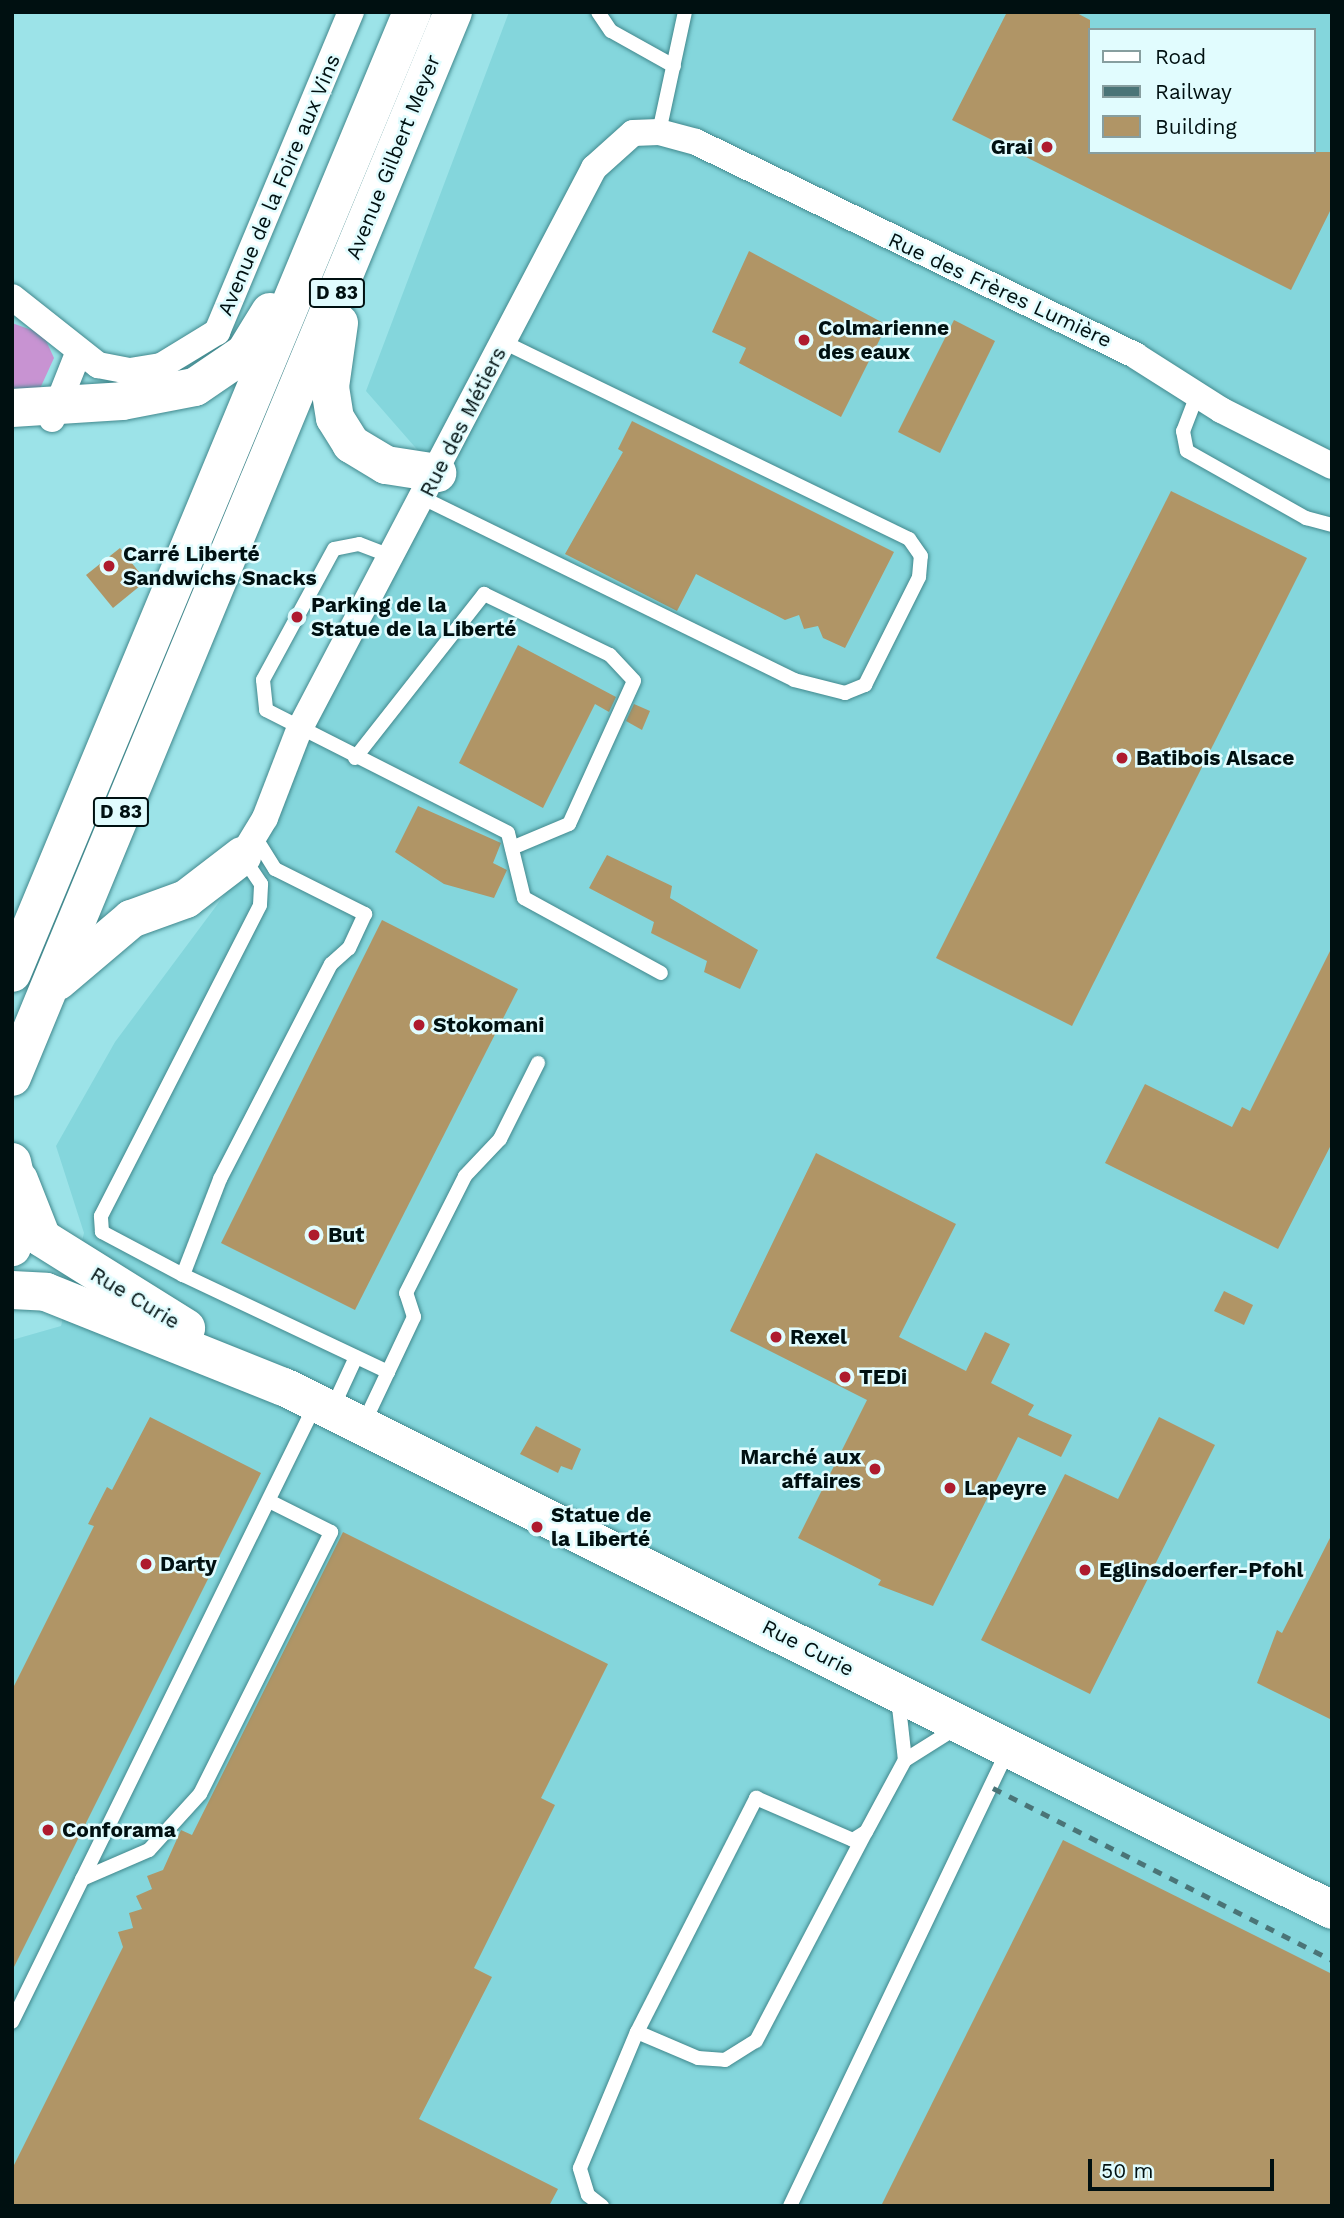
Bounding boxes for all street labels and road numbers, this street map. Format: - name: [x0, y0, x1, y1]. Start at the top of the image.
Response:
- street label: Avenue de la Foire aux Vins: [212, 50, 346, 320]
- street label: Avenue Gilbert Meyer: [340, 51, 446, 263]
- street label: Rue des Frères Lumière: [884, 227, 1116, 353]
- road number: D 83: [307, 278, 367, 308]
- street label: Rue des Métiers: [414, 343, 512, 501]
- road number: D 83: [91, 796, 151, 828]
- street label: Rue Curie: [86, 1262, 184, 1334]
- street label: Rue Curie: [758, 1614, 858, 1682]

